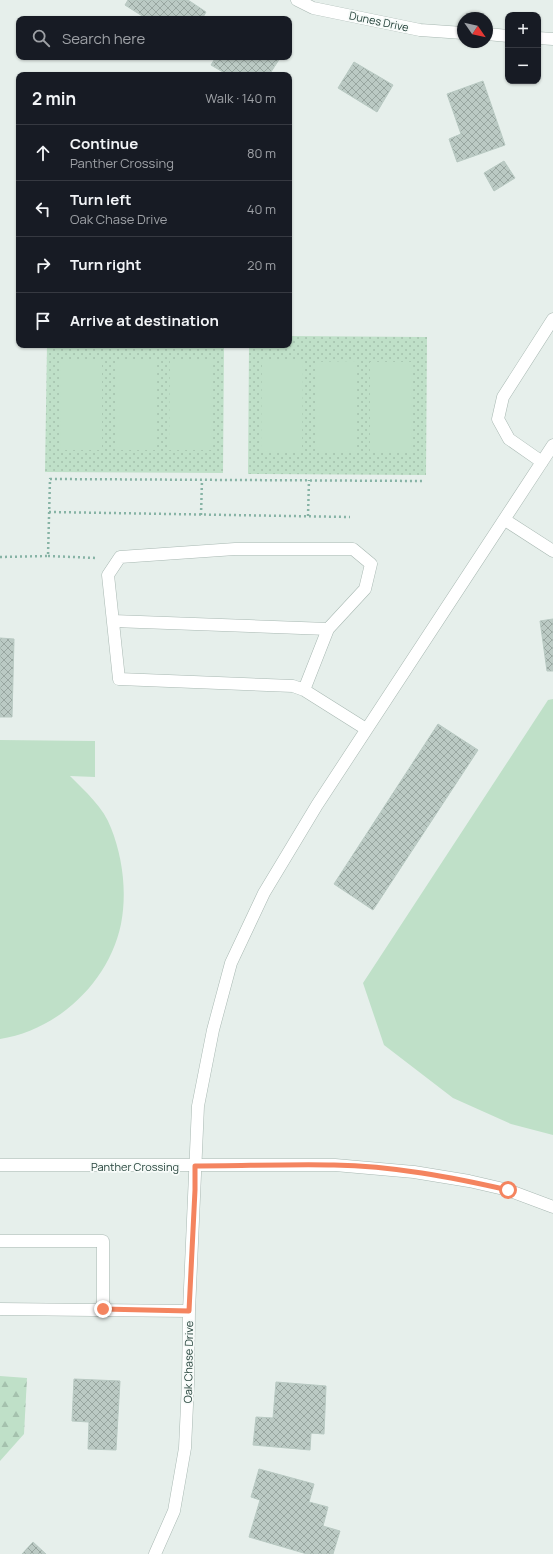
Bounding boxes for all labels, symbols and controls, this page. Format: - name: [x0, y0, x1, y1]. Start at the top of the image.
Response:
- street label: Dunes Drive: [348, 7, 411, 35]
- north arrow: [457, 12, 493, 48]
- map controls: [505, 12, 541, 84]
- button: +: [505, 12, 541, 48]
- search box: [16, 16, 292, 60]
- icon: search: [30, 27, 52, 49]
- text: Search here: [62, 28, 145, 49]
- button: −: [505, 48, 541, 84]
- text: 2 min: [32, 87, 76, 110]
- text: Walk · 140 m: [205, 89, 276, 107]
- text: Continue: [70, 133, 138, 154]
- icon: ahead: [32, 142, 54, 164]
- text: 80 m: [247, 144, 276, 162]
- text: Panther Crossing: [70, 154, 174, 172]
- text: Turn left: [70, 189, 132, 210]
- icon: left: [32, 198, 54, 220]
- text: 40 m: [247, 200, 276, 218]
- text: Oak Chase Drive: [70, 210, 167, 228]
- icon: right: [32, 254, 54, 276]
- text: Turn right: [70, 254, 141, 275]
- text: 20 m: [247, 256, 276, 274]
- icon: arrive: [32, 310, 54, 332]
- text: Arrive at destination: [70, 310, 219, 331]
- street label: Panther Crossing: [91, 1159, 179, 1174]
- route start: [499, 1181, 517, 1199]
- route end: [94, 1300, 112, 1318]
- street label: Oak Chase Drive: [180, 1320, 196, 1403]

